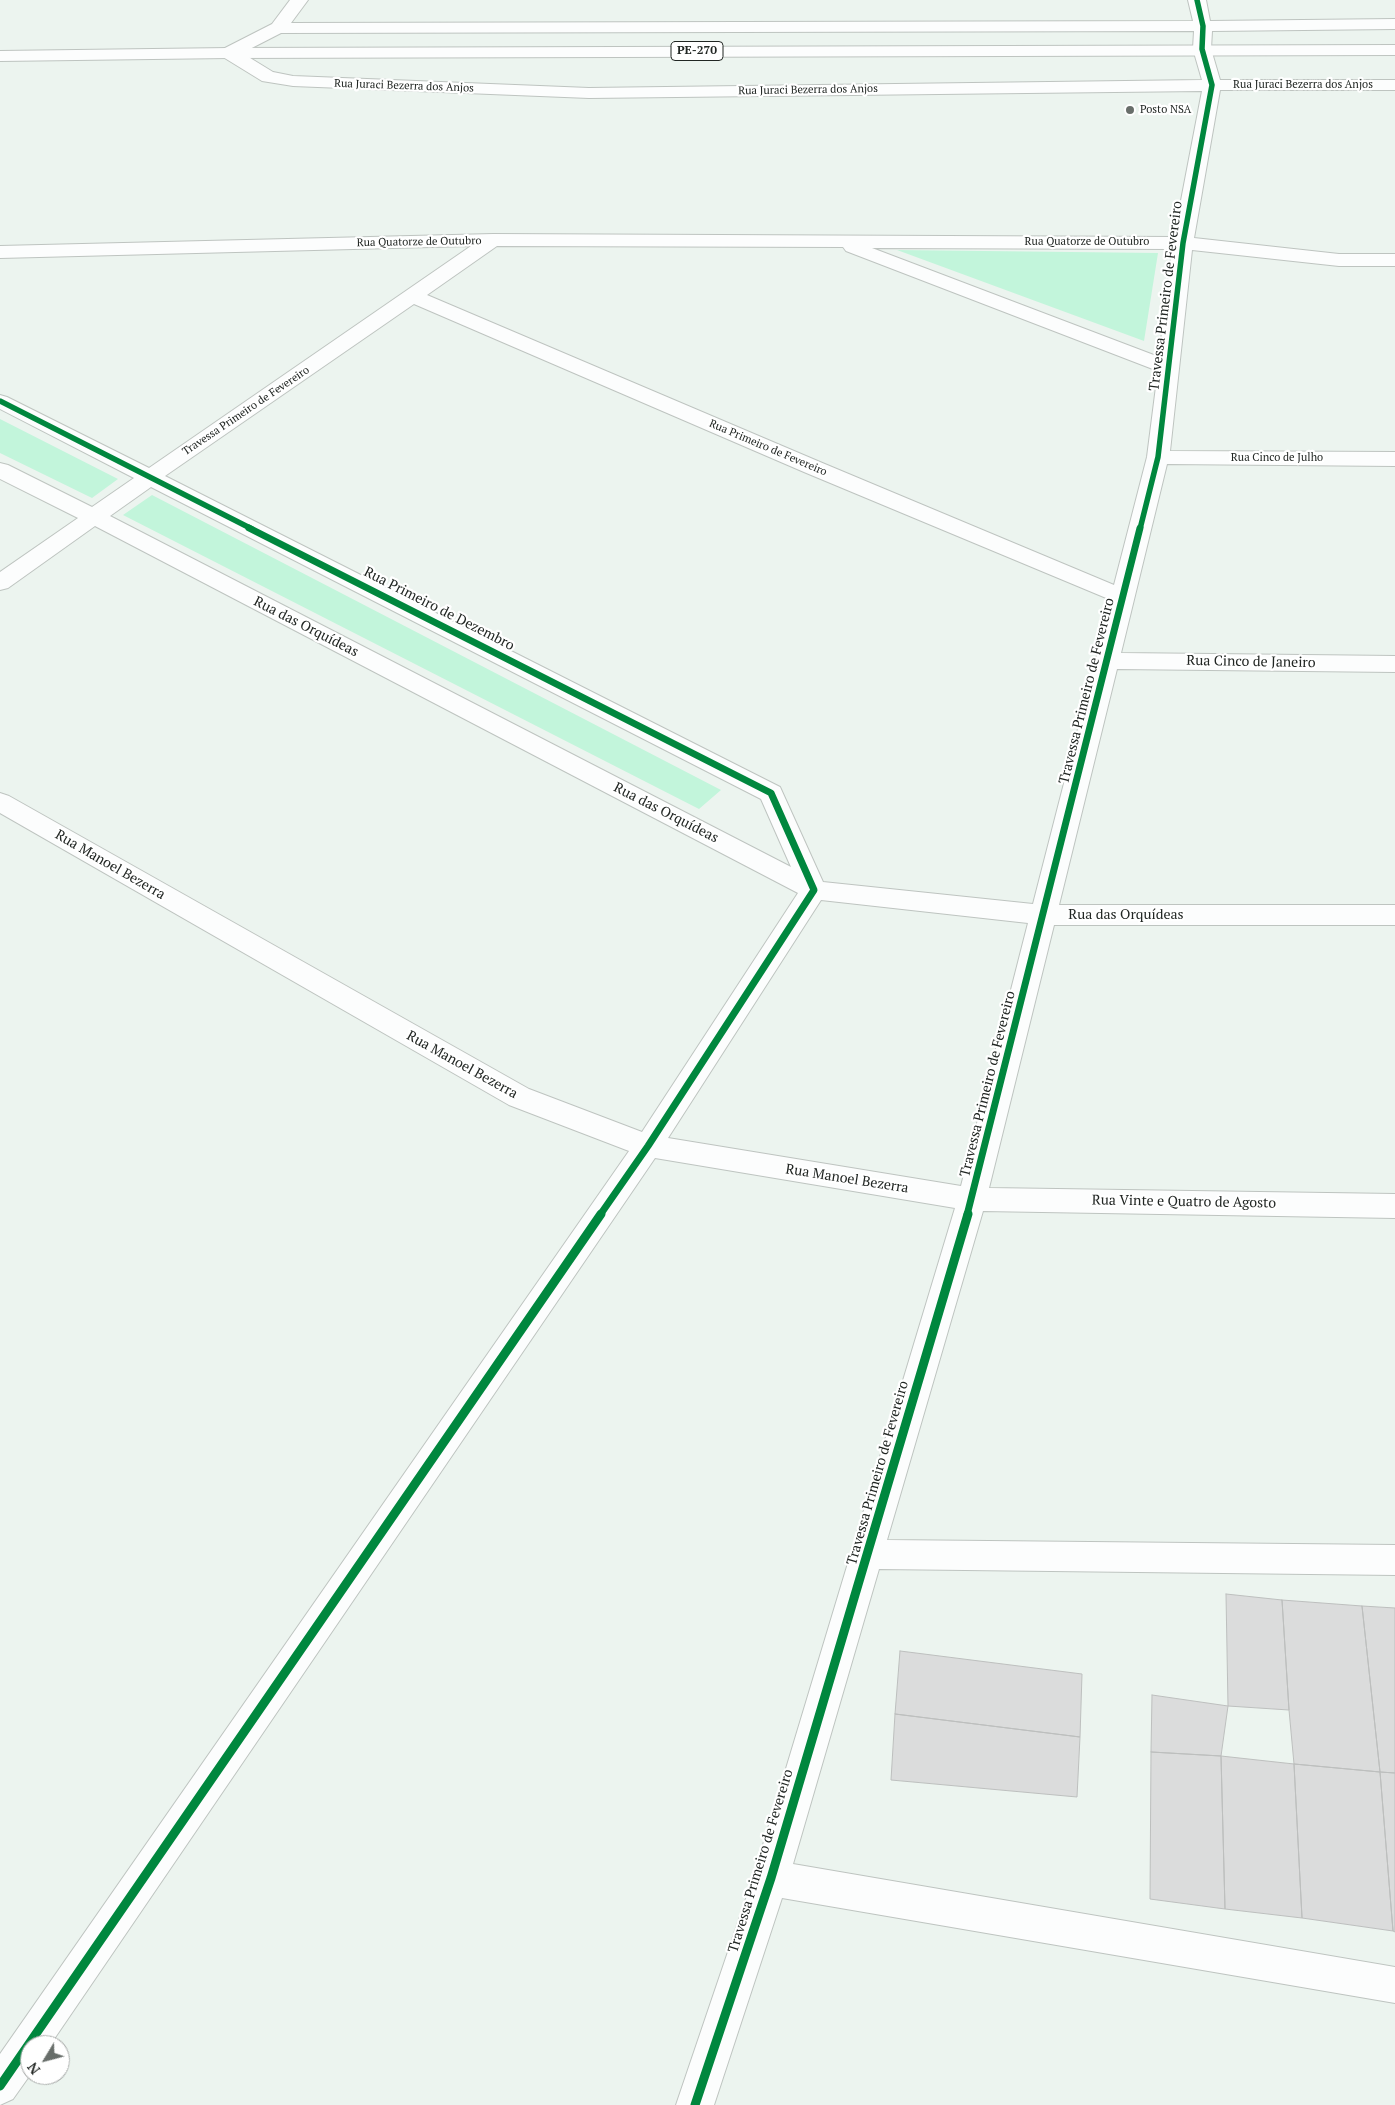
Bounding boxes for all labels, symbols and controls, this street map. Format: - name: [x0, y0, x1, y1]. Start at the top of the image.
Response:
- road number: PE-270: [671, 41, 723, 60]
- street label: Rua Juraci Bezerra dos Anjos: [334, 77, 474, 95]
- street label: Rua Juraci Bezerra dos Anjos: [1233, 78, 1373, 92]
- street label: Rua Juraci Bezerra dos Anjos: [738, 82, 878, 98]
- place label: Posto NSA: [1140, 103, 1191, 117]
- marker: Posto NSA: [1124, 104, 1136, 116]
- street label: Travessa Primeiro de Fevereiro: [1146, 200, 1186, 392]
- street label: Rua Quatorze de Outubro: [356, 234, 482, 250]
- street label: Rua Quatorze de Outubro: [1025, 235, 1149, 249]
- street label: Travessa Primeiro de Fevereiro: [180, 364, 312, 458]
- street label: Rua Primeiro de Fevereiro: [707, 417, 829, 479]
- street label: Rua Cinco de Julho: [1231, 451, 1323, 465]
- street label: Rua Primeiro de Dezembro: [361, 564, 517, 654]
- street label: Rua das Orquídeas: [251, 593, 361, 661]
- street label: Travessa Primeiro de Fevereiro: [1056, 596, 1118, 786]
- street label: Rua Cinco de Janeiro: [1186, 652, 1316, 672]
- street label: Rua das Orquídeas: [611, 779, 721, 847]
- street label: Rua Manoel Bezerra: [52, 827, 168, 903]
- street label: Rua das Orquídeas: [1068, 907, 1184, 923]
- street label: Travessa Primeiro de Fevereiro: [957, 989, 1019, 1179]
- street label: Rua Manoel Bezerra: [404, 1028, 520, 1102]
- street label: Rua Manoel Bezerra: [784, 1161, 910, 1197]
- street label: Rua Vinte e Quatro de Agosto: [1092, 1192, 1276, 1212]
- street label: Travessa Primeiro de Fevereiro: [844, 1379, 912, 1567]
- street label: Travessa Primeiro de Fevereiro: [725, 1767, 797, 1955]
- north arrow: [20, 2035, 70, 2085]
- text: N: [23, 2059, 44, 2079]

